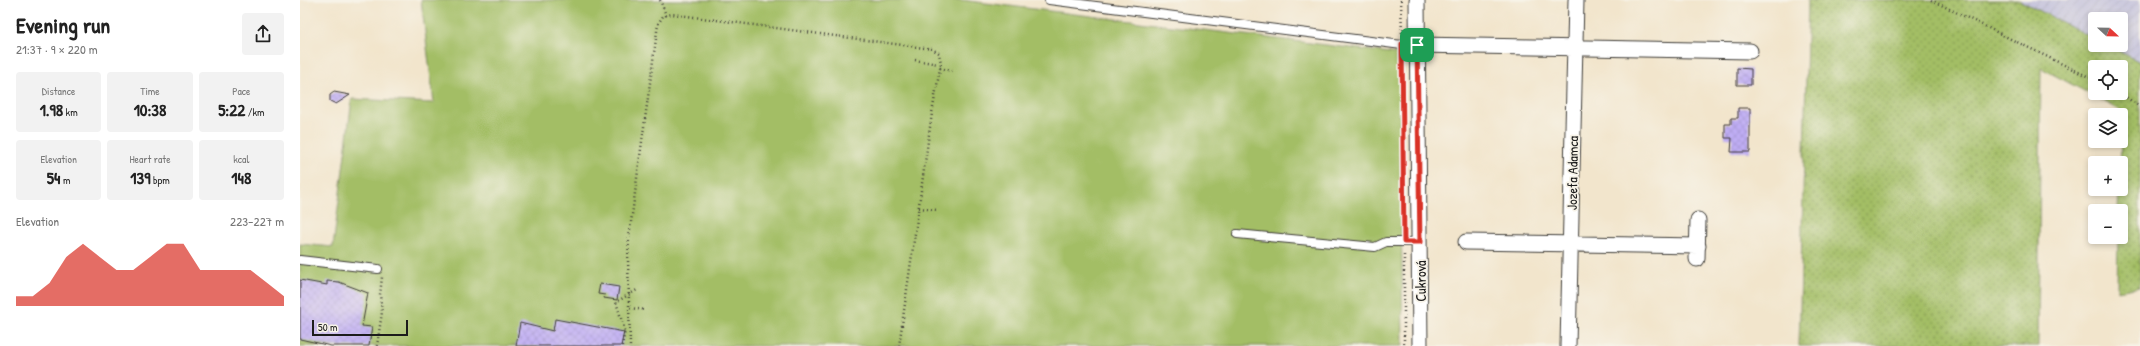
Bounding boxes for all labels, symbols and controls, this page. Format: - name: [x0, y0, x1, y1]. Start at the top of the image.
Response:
- text: Evening run: [16, 10, 110, 40]
- north arrow: [2088, 12, 2128, 52]
- map controls: [2088, 12, 2128, 244]
- button: share: [242, 13, 284, 55]
- pin: [1400, 28, 1434, 62]
- icon: arrive: [1406, 34, 1428, 56]
- text: 21:37 · 9 × 220 m: [16, 40, 98, 58]
- button: locate: [2088, 60, 2128, 100]
- text: Distance: [42, 84, 75, 98]
- text: Time: [140, 84, 160, 98]
- text: Pace: [232, 84, 250, 98]
- text: 1.98: [40, 98, 63, 121]
- text: 10:38: [134, 98, 166, 121]
- text: 5:22: [218, 98, 245, 121]
- text: km: [63, 105, 78, 119]
- text: /km: [245, 105, 264, 119]
- button: layers: [2088, 108, 2128, 148]
- street label: Jozefa Adamca: [1562, 135, 1582, 210]
- text: Elevation: [40, 152, 77, 166]
- text: Heart rate: [129, 152, 171, 166]
- text: kcal: [233, 152, 249, 166]
- button: +: [2088, 156, 2128, 196]
- text: 54: [47, 166, 60, 189]
- text: 139: [130, 166, 150, 189]
- text: 148: [231, 166, 251, 189]
- text: m: [60, 173, 70, 187]
- text: bpm: [150, 173, 170, 187]
- button: −: [2088, 204, 2128, 244]
- text: Elevation: [16, 212, 59, 230]
- text: 223–227 m: [230, 212, 284, 230]
- street label: Cukrová: [1411, 260, 1430, 302]
- scale bar: [312, 318, 408, 337]
- text: 50 m: [318, 320, 338, 334]

